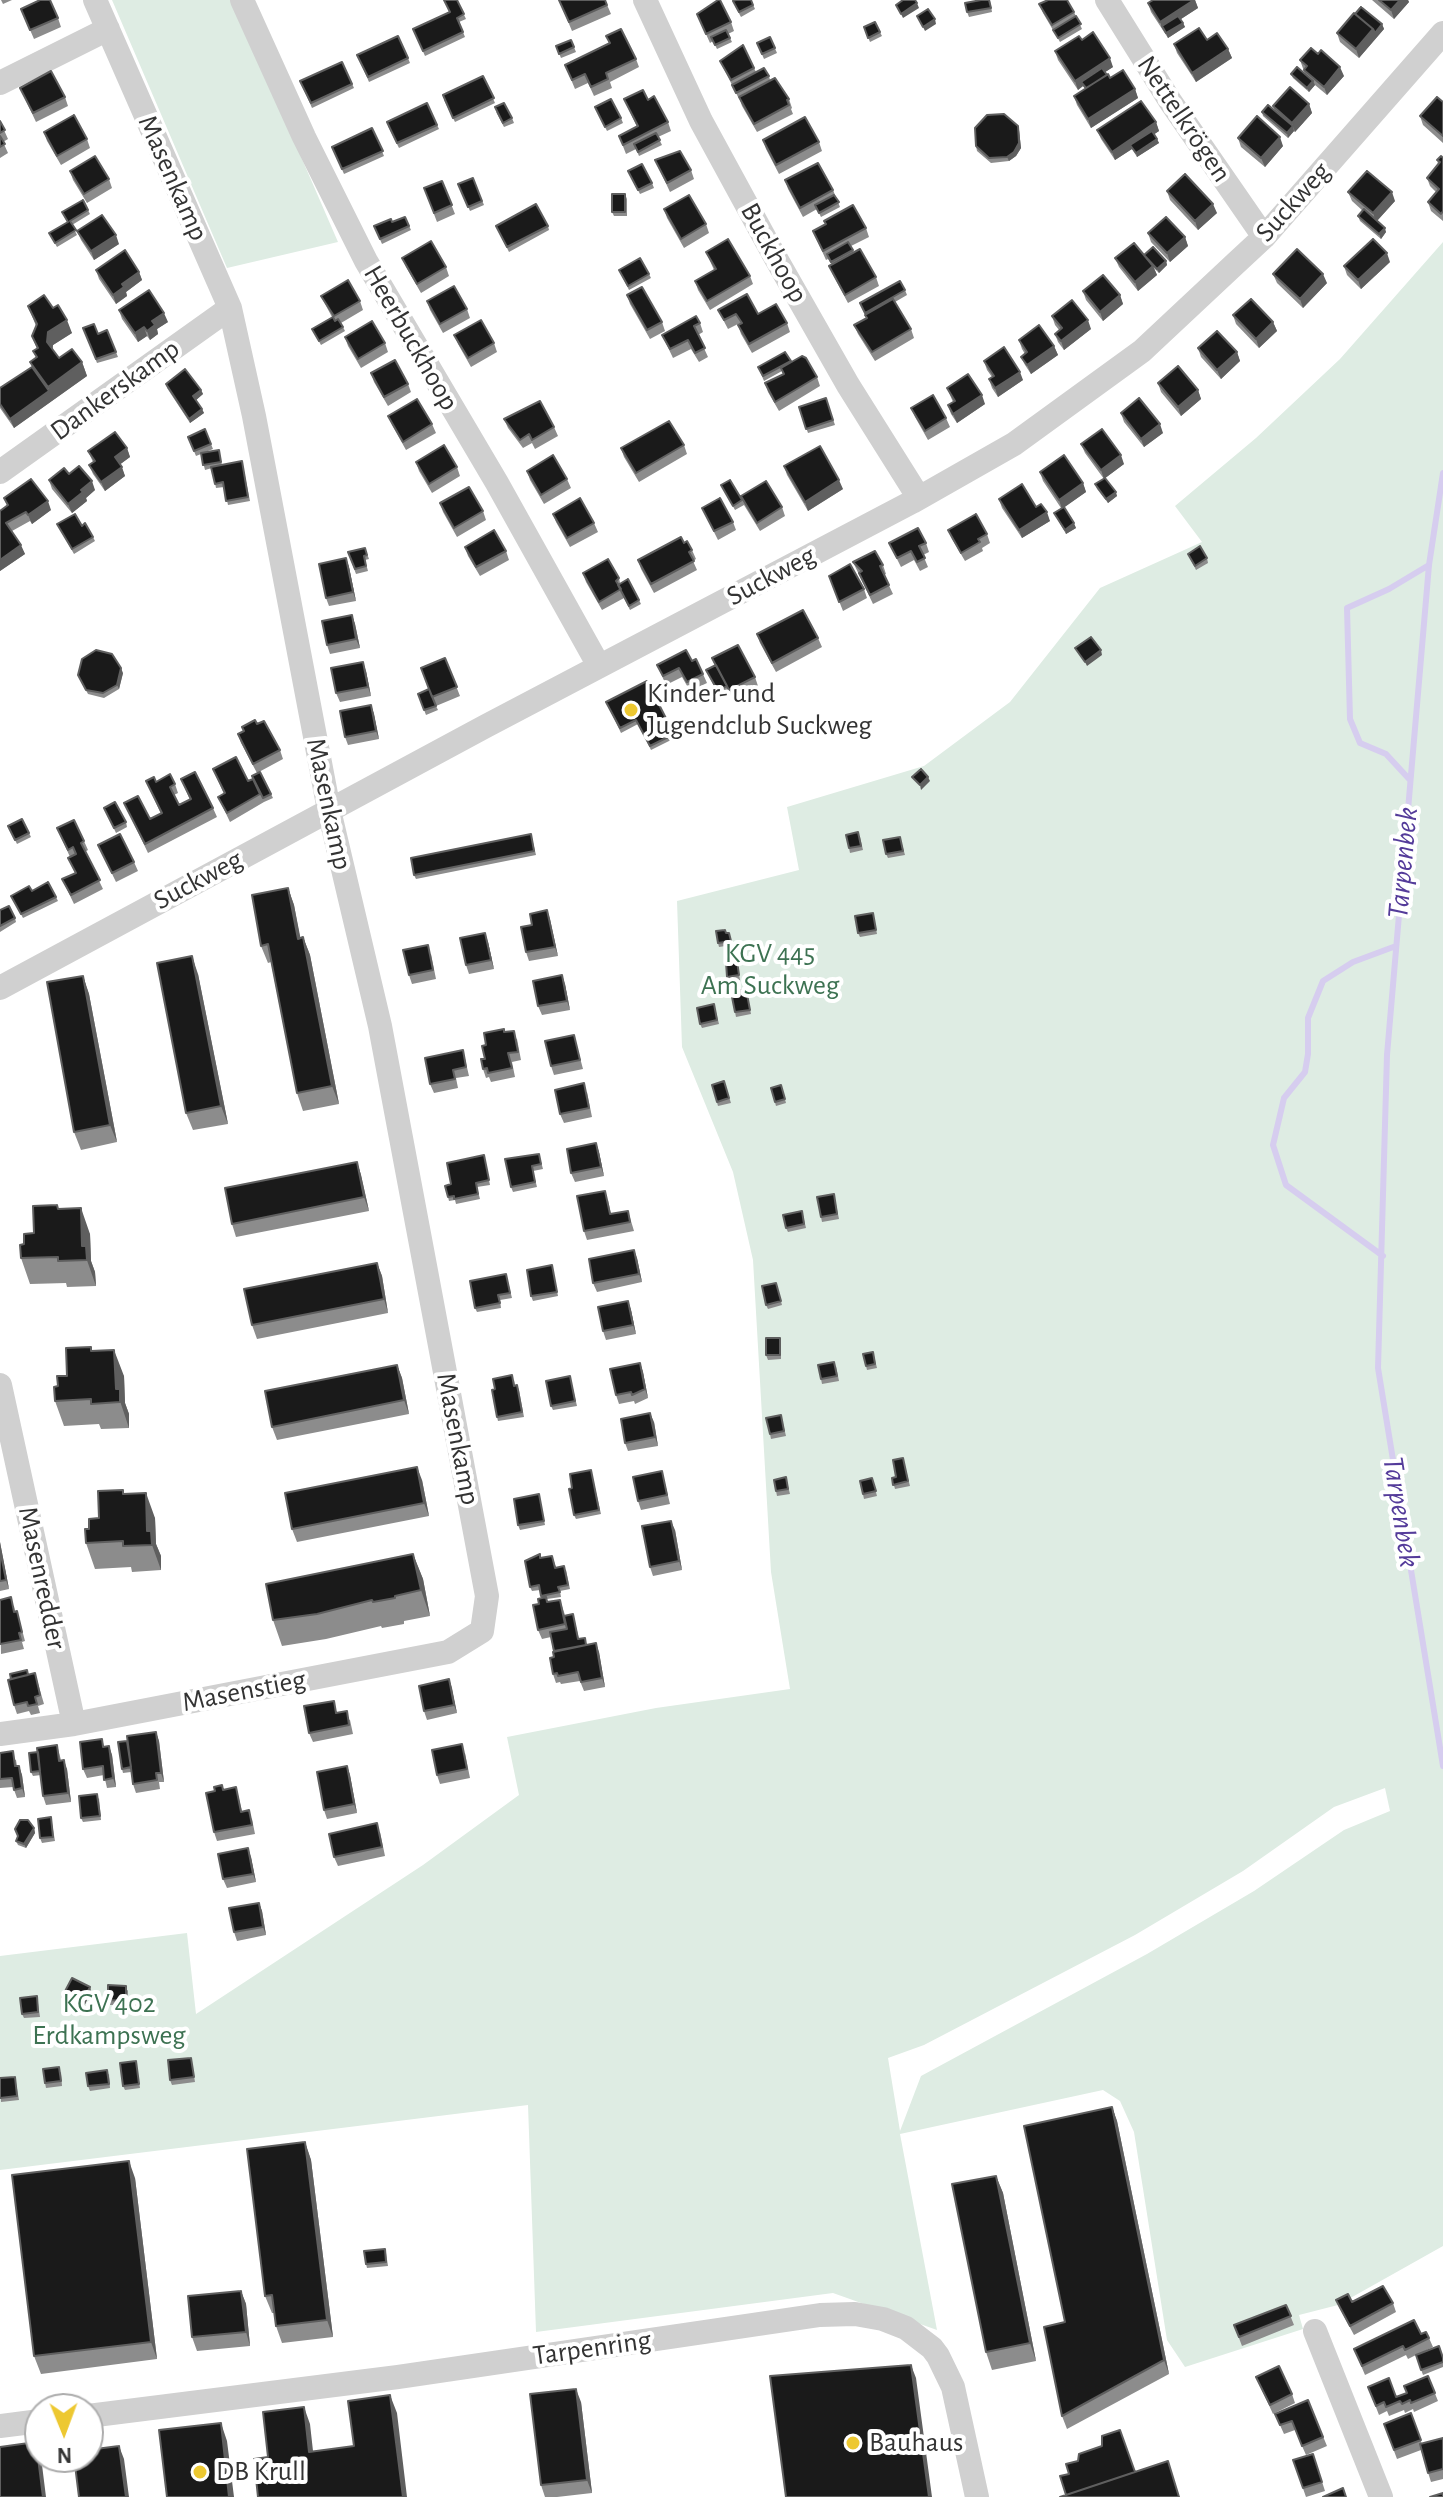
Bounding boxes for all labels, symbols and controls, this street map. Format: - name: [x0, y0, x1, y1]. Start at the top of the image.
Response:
- street label: Nettelkrögen: [1129, 49, 1239, 189]
- street label: Masenkamp: [130, 110, 216, 246]
- street label: Suckweg: [1248, 155, 1338, 249]
- street label: Buckhoop: [733, 197, 815, 309]
- street label: Heerbuckhoop: [356, 259, 466, 417]
- street label: Dankerskamp: [44, 332, 186, 448]
- street label: Suckweg: [721, 539, 821, 613]
- place label: Kinder- und Jugendclub Suckweg: [647, 677, 872, 743]
- marker: Kinder- und Jugendclub Suckweg: [622, 701, 640, 719]
- street label: Masenkamp: [299, 735, 359, 873]
- water label: Tarpenbek: [1380, 806, 1426, 920]
- street label: Suckweg: [148, 843, 248, 917]
- park label: KGV 445 Am Suckweg: [701, 937, 839, 1003]
- street label: Masenkamp: [429, 1370, 487, 1508]
- water label: Tarpenbek: [1374, 1454, 1428, 1570]
- street label: Masenredder: [10, 1504, 74, 1652]
- street label: Masenstieg: [180, 1663, 308, 1719]
- park label: KGV 402 Erdkampsweg: [32, 1987, 186, 2053]
- street label: Tarpenring: [531, 2323, 653, 2373]
- north arrow: [24, 2393, 104, 2473]
- place label: Bauhaus: [869, 2426, 963, 2460]
- marker: Bauhaus: [844, 2434, 862, 2452]
- text: N: [57, 2444, 72, 2466]
- place label: DB Krull: [216, 2455, 306, 2489]
- marker: DB Krull: [191, 2463, 209, 2481]

